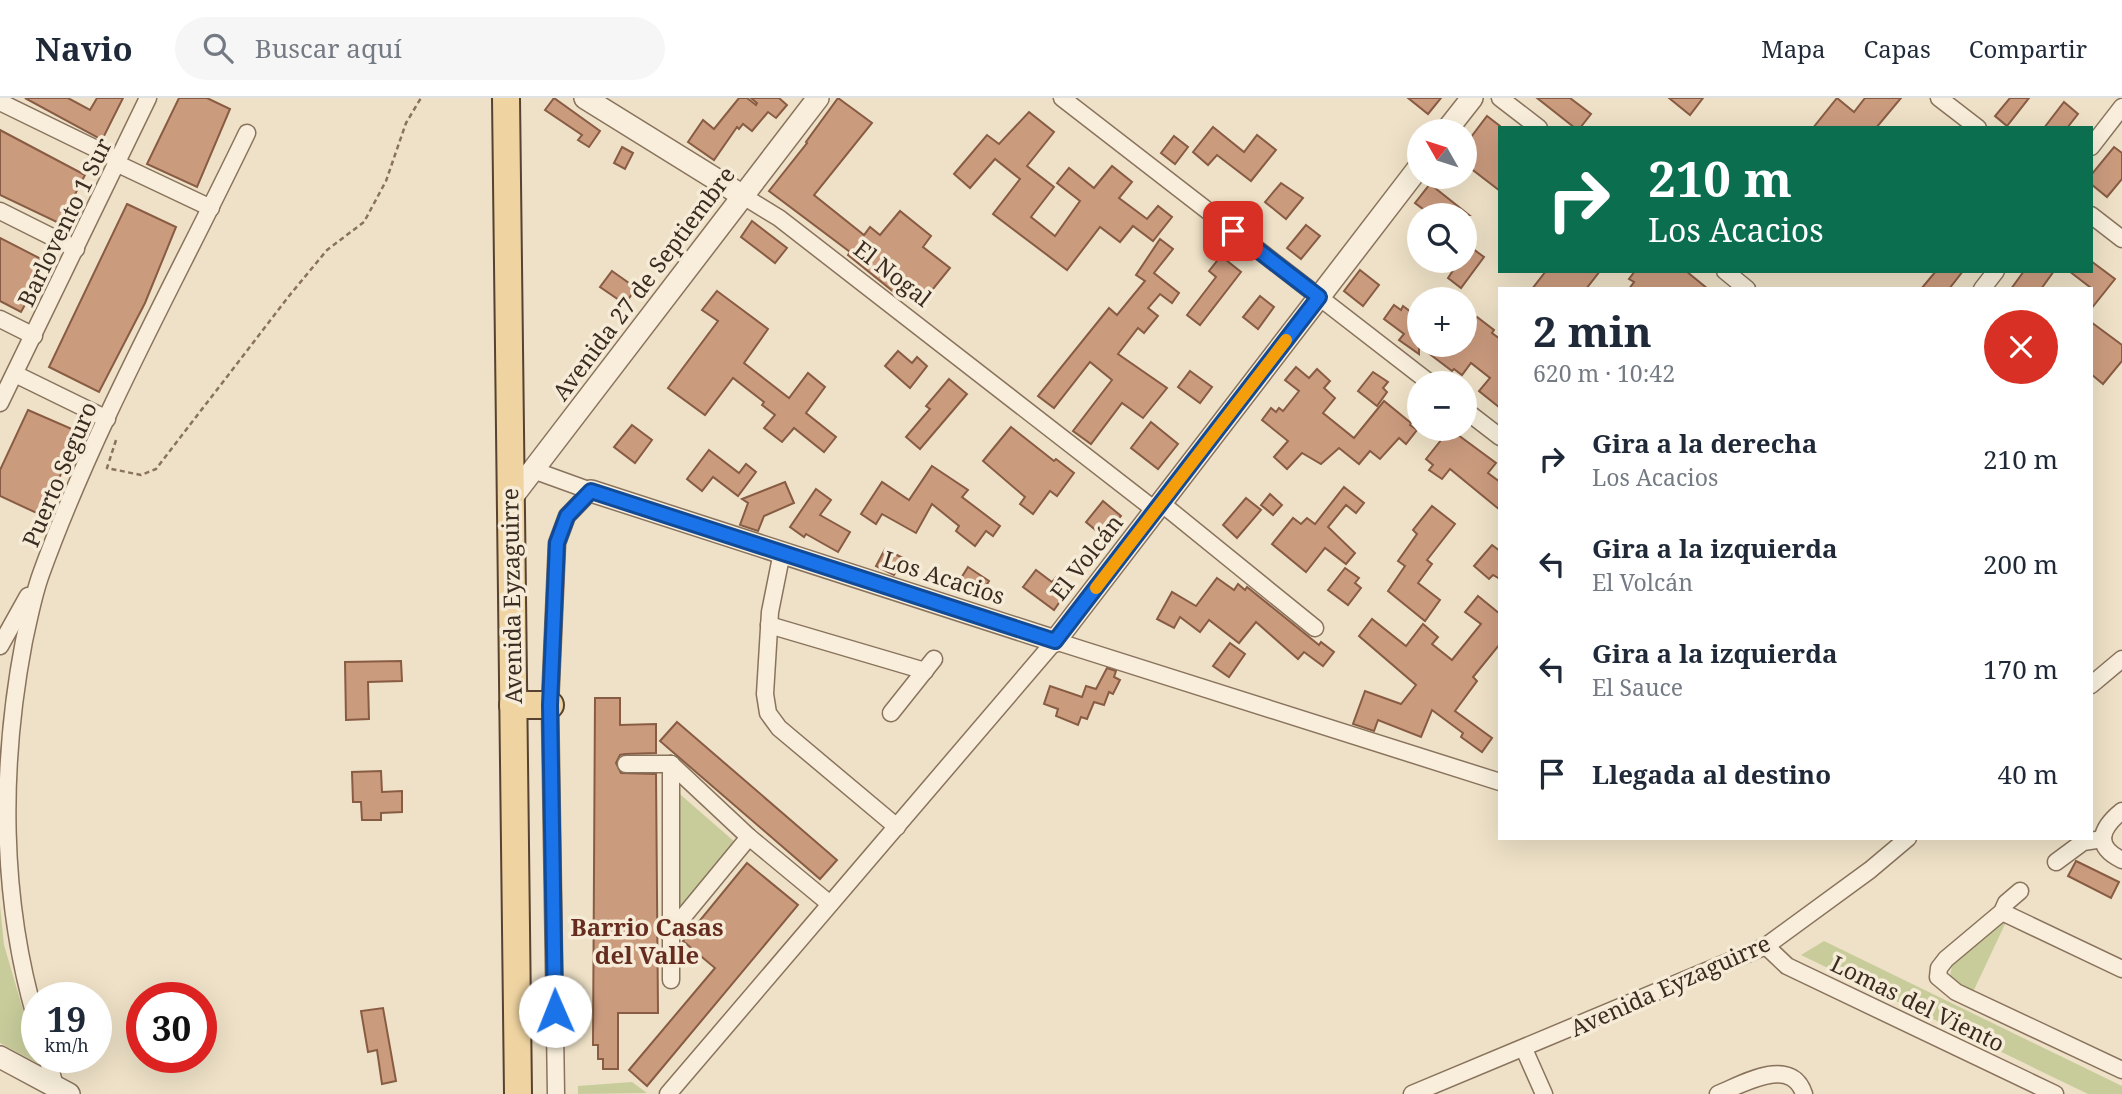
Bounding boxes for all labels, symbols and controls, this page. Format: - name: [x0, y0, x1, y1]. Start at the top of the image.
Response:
- search box: [175, 17, 665, 80]
- text: Navio: [35, 26, 133, 71]
- icon: search: [199, 29, 237, 67]
- text: Buscar aquí: [255, 30, 402, 66]
- text: Mapa: [1761, 32, 1825, 65]
- text: Capas: [1863, 32, 1931, 65]
- text: Compartir: [1969, 32, 2087, 65]
- north arrow: [1407, 119, 1477, 189]
- map controls: [1407, 119, 1477, 441]
- street label: Barlovento 1 Sur: [9, 132, 119, 312]
- text: 210 m: [1648, 145, 1792, 211]
- icon: right: [1533, 154, 1624, 245]
- street label: Avenida 27 de Septiembre: [544, 159, 742, 407]
- pin: [1203, 201, 1263, 261]
- button: search: [1407, 203, 1477, 273]
- text: Los Acacios: [1648, 208, 1824, 251]
- icon: arrive: [1214, 212, 1252, 250]
- street label: El Nogal: [847, 232, 939, 314]
- button: +: [1407, 287, 1477, 357]
- text: 2 min: [1533, 302, 1652, 359]
- button: close: [1984, 310, 2058, 384]
- text: 620 m · 10:42: [1533, 357, 1675, 389]
- button: −: [1407, 371, 1477, 441]
- street label: Puerto Seguro: [14, 396, 104, 552]
- text: Gira a la derecha: [1592, 425, 1817, 461]
- icon: right: [1533, 440, 1571, 478]
- text: 210 m: [1983, 441, 2058, 477]
- text: Los Acacios: [1592, 461, 1718, 493]
- street label: Avenida Eyzaguirre: [493, 488, 529, 704]
- street label: El Volcán: [1042, 507, 1130, 607]
- text: Gira a la izquierda: [1592, 530, 1838, 566]
- street label: Los Acacios: [879, 542, 1009, 612]
- icon: left: [1533, 545, 1571, 583]
- text: 200 m: [1983, 546, 2058, 582]
- text: El Volcán: [1592, 566, 1693, 598]
- text: Gira a la izquierda: [1592, 635, 1838, 671]
- icon: left: [1533, 650, 1571, 688]
- text: 170 m: [1983, 651, 2058, 687]
- text: El Sauce: [1592, 671, 1683, 703]
- icon: arrive: [1533, 755, 1571, 793]
- text: Llegada al destino: [1592, 756, 1831, 792]
- text: 40 m: [1998, 756, 2058, 792]
- district label: Barrio Casas del Valle: [571, 910, 724, 971]
- street label: Avenida Eyzaguirre: [1565, 926, 1775, 1044]
- street label: Lomas del Viento: [1826, 947, 2010, 1059]
- position arrow: [518, 974, 592, 1048]
- speed limit sign: 30: [126, 982, 217, 1073]
- text: 19: [47, 995, 86, 1042]
- text: km/h: [44, 1033, 89, 1057]

